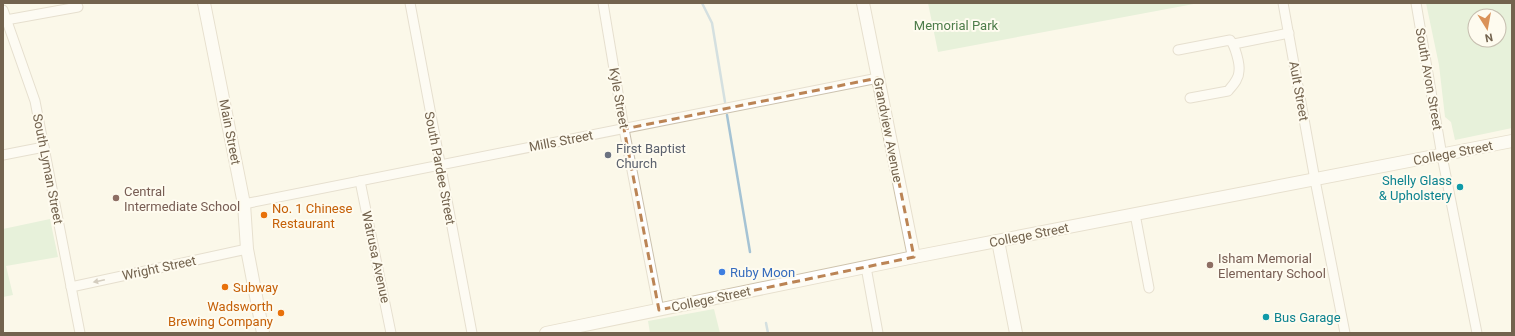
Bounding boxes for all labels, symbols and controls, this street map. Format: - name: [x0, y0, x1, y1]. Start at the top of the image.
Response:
- north arrow: [1467, 8, 1507, 48]
- park label: Memorial Park: [914, 18, 999, 33]
- street label: South Avon Street: [1413, 27, 1445, 131]
- text: N: [1484, 30, 1494, 44]
- street label: Ault Street: [1286, 60, 1312, 122]
- street label: Kyle Street: [606, 66, 632, 130]
- street label: Grandview Avenue: [870, 76, 906, 184]
- street label: Main Street: [216, 98, 244, 166]
- street label: South Pardee Street: [422, 110, 458, 226]
- street label: South Lyman Street: [30, 112, 66, 226]
- street label: Mills Street: [528, 127, 594, 155]
- street label: College Street: [1412, 138, 1494, 168]
- place label: First Baptist Church: [616, 141, 686, 171]
- marker: First Baptist Church: [603, 150, 613, 160]
- place label: Shelly Glass & Upholstery: [1379, 173, 1452, 203]
- marker: Shelly Glass & Upholstery: [1455, 182, 1465, 192]
- place label: Central Intermediate School: [124, 184, 240, 214]
- marker: Central Intermediate School: [111, 193, 121, 203]
- place label: No. 1 Chinese Restaurant: [272, 201, 352, 231]
- marker: No. 1 Chinese Restaurant: [259, 210, 269, 220]
- street label: Watrusa Avenue: [359, 210, 393, 305]
- street label: College Street: [988, 220, 1070, 250]
- place label: Isham Memorial Elementary School: [1218, 251, 1326, 281]
- street label: Wright Street: [121, 253, 197, 283]
- marker: Isham Memorial Elementary School: [1205, 260, 1215, 270]
- place label: Ruby Moon: [730, 265, 795, 280]
- marker: Ruby Moon: [717, 267, 727, 277]
- one-way arrow: [93, 279, 105, 285]
- place label: Subway: [233, 280, 278, 295]
- marker: Subway: [220, 282, 230, 292]
- street label: College Street: [670, 283, 752, 315]
- place label: Wadsworth Brewing Company: [168, 299, 273, 329]
- marker: Wadsworth Brewing Company: [276, 308, 286, 318]
- place label: Bus Garage: [1274, 310, 1341, 325]
- marker: Bus Garage: [1261, 312, 1271, 322]

